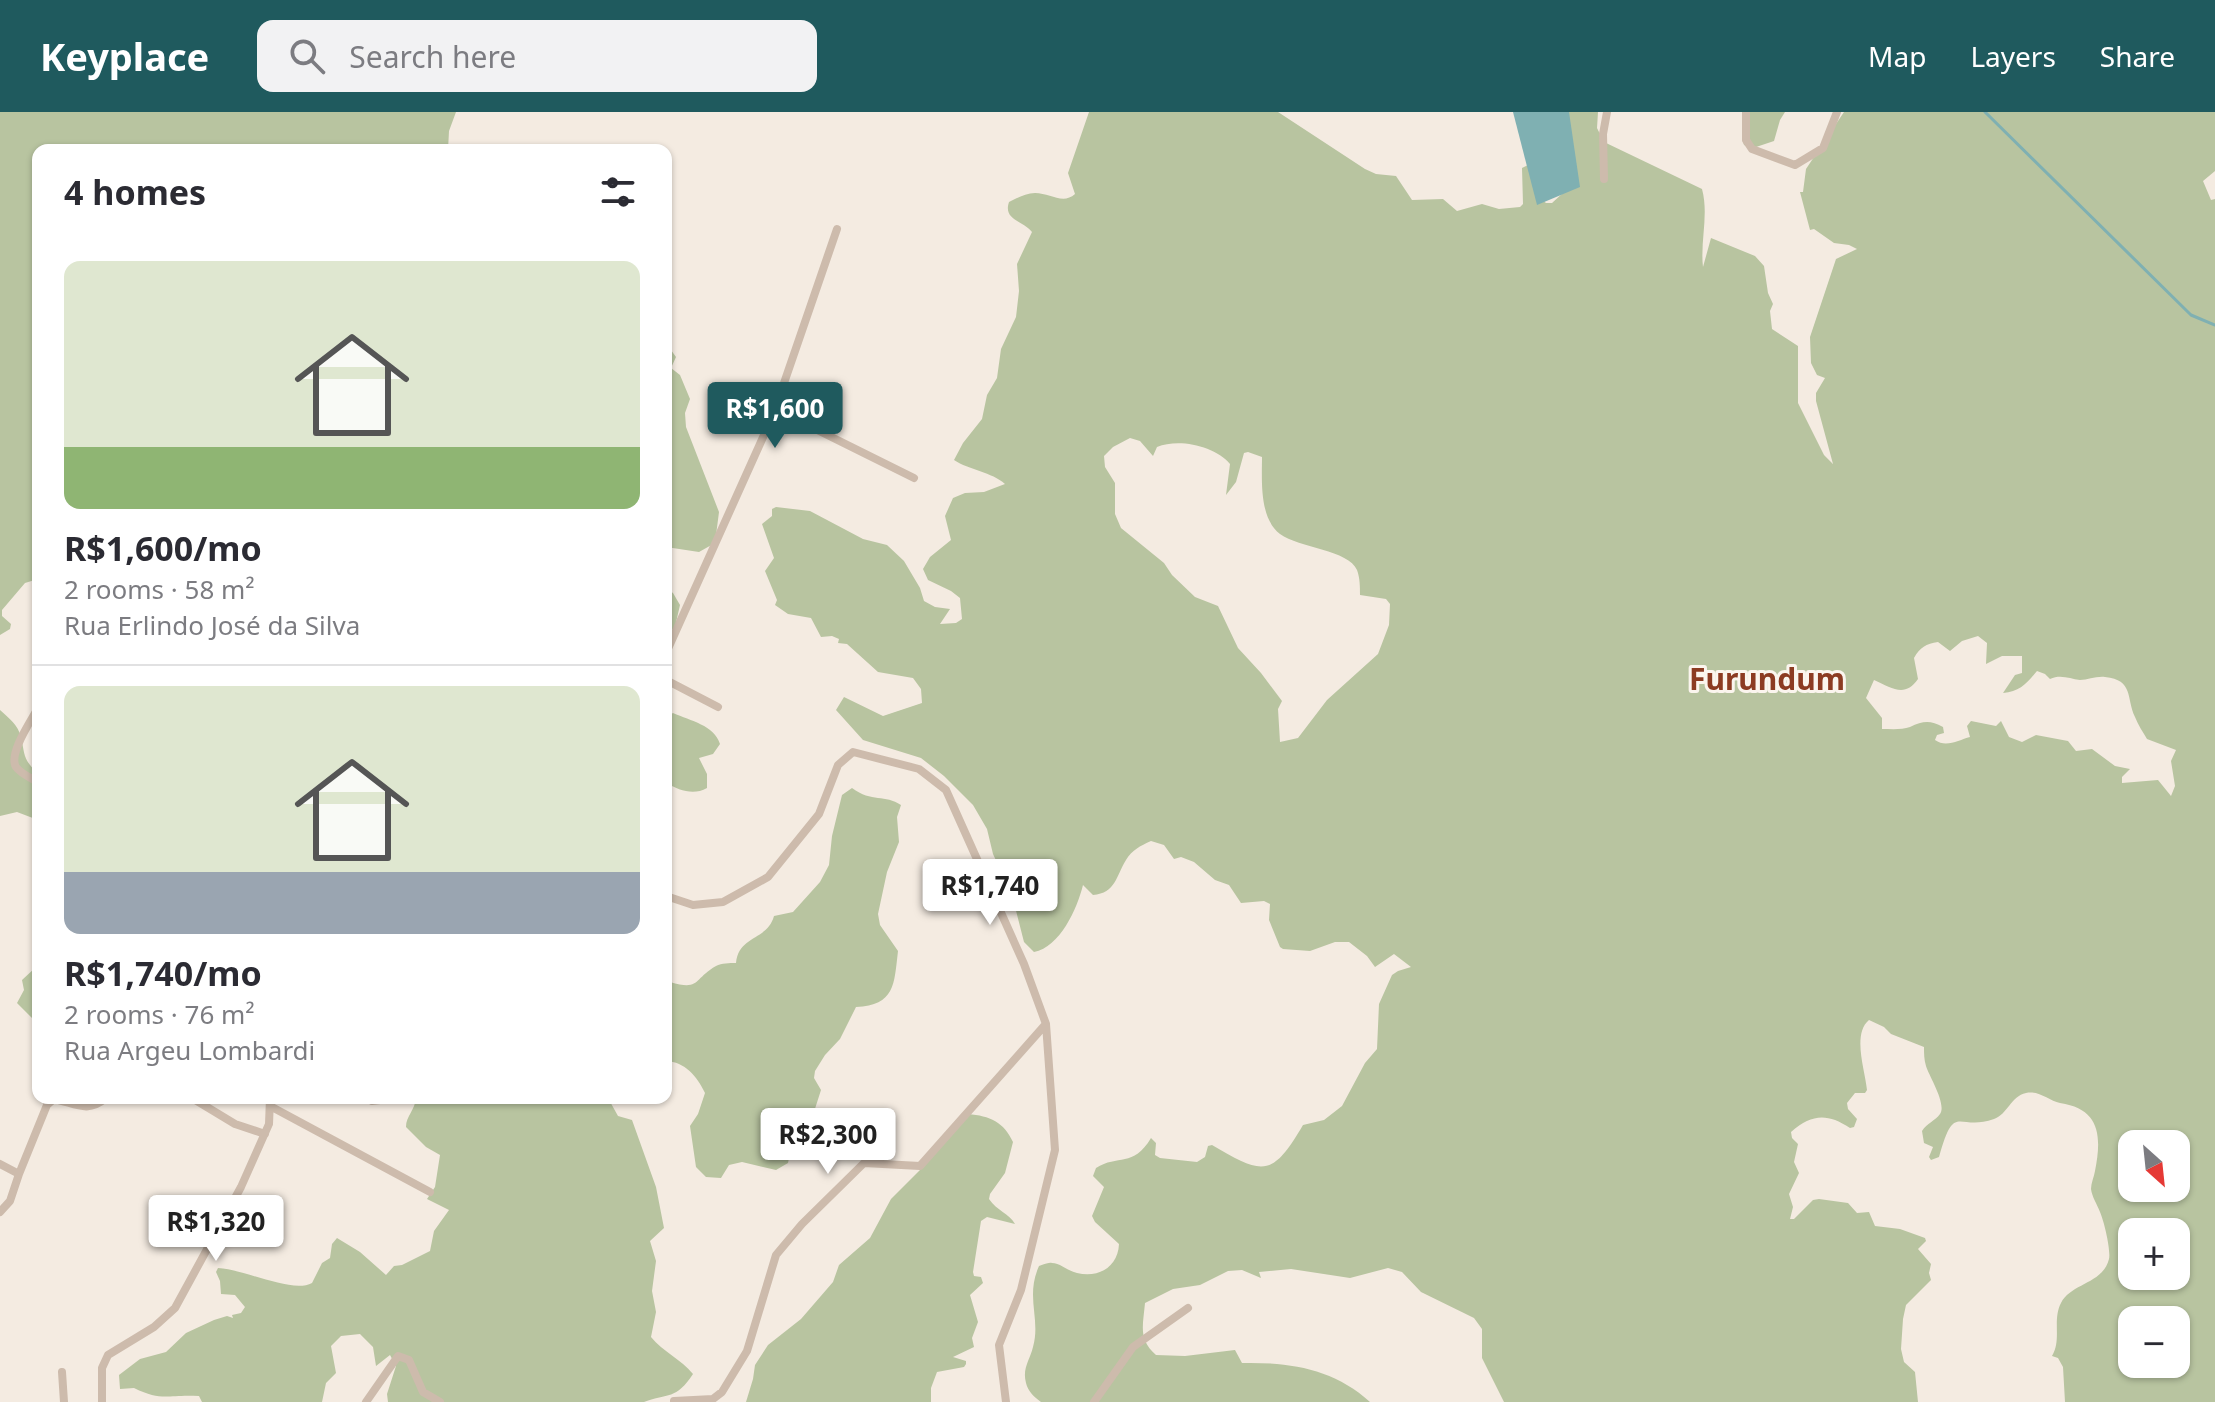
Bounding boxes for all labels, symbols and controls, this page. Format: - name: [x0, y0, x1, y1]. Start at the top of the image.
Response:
- search box: [257, 20, 817, 92]
- text: Keyplace: [40, 30, 209, 82]
- icon: search: [285, 34, 329, 78]
- text: Search here: [349, 36, 516, 77]
- text: Map: [1868, 37, 1926, 75]
- text: Layers: [1970, 37, 2056, 75]
- text: Share: [2100, 37, 2175, 75]
- text: 4 homes: [64, 169, 206, 215]
- icon: filters: [596, 170, 640, 214]
- icon: home: [280, 313, 424, 457]
- pin: R$1,600: [701, 382, 849, 450]
- text: R$1,600: [726, 390, 824, 426]
- text: R$1,600/mo: [64, 525, 262, 571]
- text: 2 rooms · 58 m²: [64, 571, 254, 607]
- text: Rua Erlindo José da Silva: [64, 607, 360, 643]
- district label: Furundum: [1689, 658, 1845, 699]
- icon: home: [280, 738, 424, 882]
- pin: R$1,740: [916, 859, 1064, 927]
- text: R$1,740: [941, 867, 1039, 903]
- text: R$1,740/mo: [64, 950, 262, 996]
- text: 2 rooms · 76 m²: [64, 996, 254, 1032]
- text: Rua Argeu Lombardi: [64, 1032, 315, 1068]
- pin: R$2,300: [754, 1108, 902, 1176]
- text: R$2,300: [779, 1116, 877, 1152]
- north arrow: [2118, 1130, 2190, 1202]
- map controls: [2118, 1130, 2190, 1378]
- pin: R$1,320: [142, 1195, 290, 1263]
- text: R$1,320: [167, 1203, 265, 1239]
- button: +: [2118, 1218, 2190, 1290]
- button: −: [2118, 1306, 2190, 1378]

